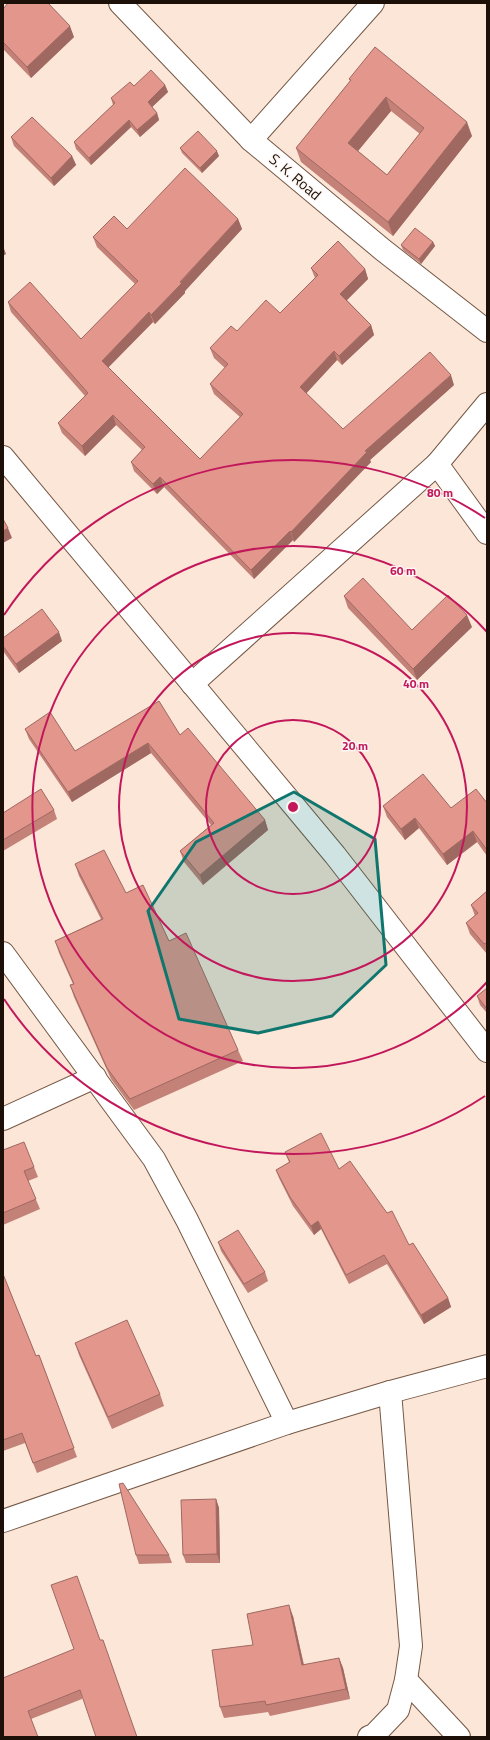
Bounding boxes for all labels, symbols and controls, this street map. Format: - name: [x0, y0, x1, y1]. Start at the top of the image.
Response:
- street label: S. K. Road: [264, 148, 327, 205]
- text: 80 m: [427, 483, 453, 502]
- text: 60 m: [390, 561, 416, 580]
- text: 40 m: [403, 674, 429, 693]
- text: 20 m: [342, 736, 368, 755]
- centre of rings: [286, 800, 300, 814]

